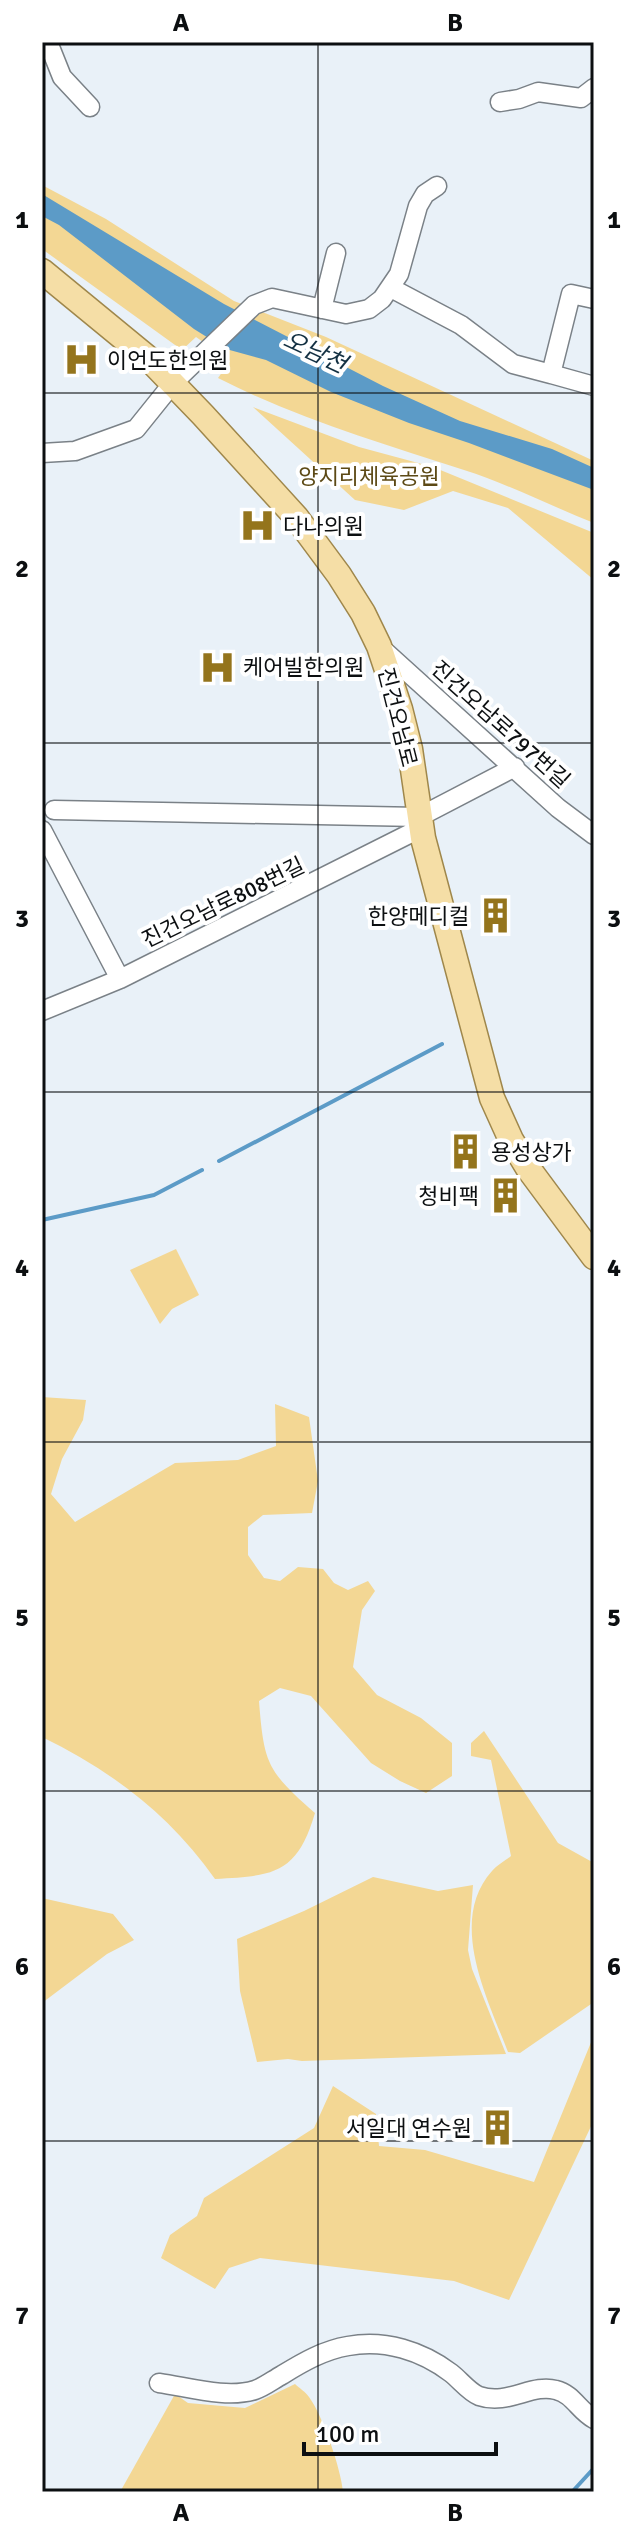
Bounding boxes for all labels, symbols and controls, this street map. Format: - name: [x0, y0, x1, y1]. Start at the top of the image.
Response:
- text: A: [173, 7, 190, 39]
- text: B: [447, 7, 463, 39]
- text: 1: [15, 204, 29, 236]
- text: 1: [607, 204, 621, 236]
- water label: 오남천: [279, 324, 354, 381]
- hospital icon: 이언도한의원: [62, 341, 100, 379]
- place label: 이언도한의원: [107, 347, 228, 374]
- park label: 양지리체육공원: [298, 463, 440, 490]
- hospital icon: 다나의원: [238, 507, 276, 545]
- place label: 다나의원: [283, 513, 364, 540]
- text: 2: [15, 553, 29, 585]
- text: 2: [607, 553, 621, 585]
- hospital icon: 케어빌한의원: [198, 648, 236, 686]
- place label: 케어빌한의원: [243, 654, 364, 681]
- street label: 진건오남로797번길: [426, 655, 576, 794]
- street label: 진건오남로: [372, 665, 423, 769]
- street label: 진건오남로808번길: [138, 851, 309, 953]
- building icon: 한양메디컬: [476, 897, 514, 935]
- text: 3: [15, 903, 29, 935]
- place label: 한양메디컬: [368, 903, 469, 930]
- text: 3: [607, 903, 621, 935]
- building icon: 용성상가: [446, 1133, 484, 1171]
- place label: 용성상가: [491, 1139, 572, 1166]
- building icon: 청비팩: [486, 1177, 524, 1215]
- place label: 청비팩: [418, 1183, 479, 1210]
- text: 4: [15, 1252, 29, 1284]
- text: 4: [607, 1252, 621, 1284]
- text: 5: [15, 1602, 29, 1634]
- text: 5: [607, 1602, 621, 1634]
- text: 6: [15, 1951, 29, 1983]
- text: 6: [607, 1951, 621, 1983]
- building icon: 서일대 연수원: [479, 2109, 517, 2147]
- place label: 서일대 연수원: [346, 2115, 472, 2142]
- text: 7: [15, 2300, 29, 2332]
- text: 7: [607, 2300, 621, 2332]
- scale bar: [304, 2406, 496, 2456]
- text: 100 m: [316, 2419, 379, 2449]
- text: A: [173, 2497, 190, 2529]
- text: B: [447, 2497, 463, 2529]

